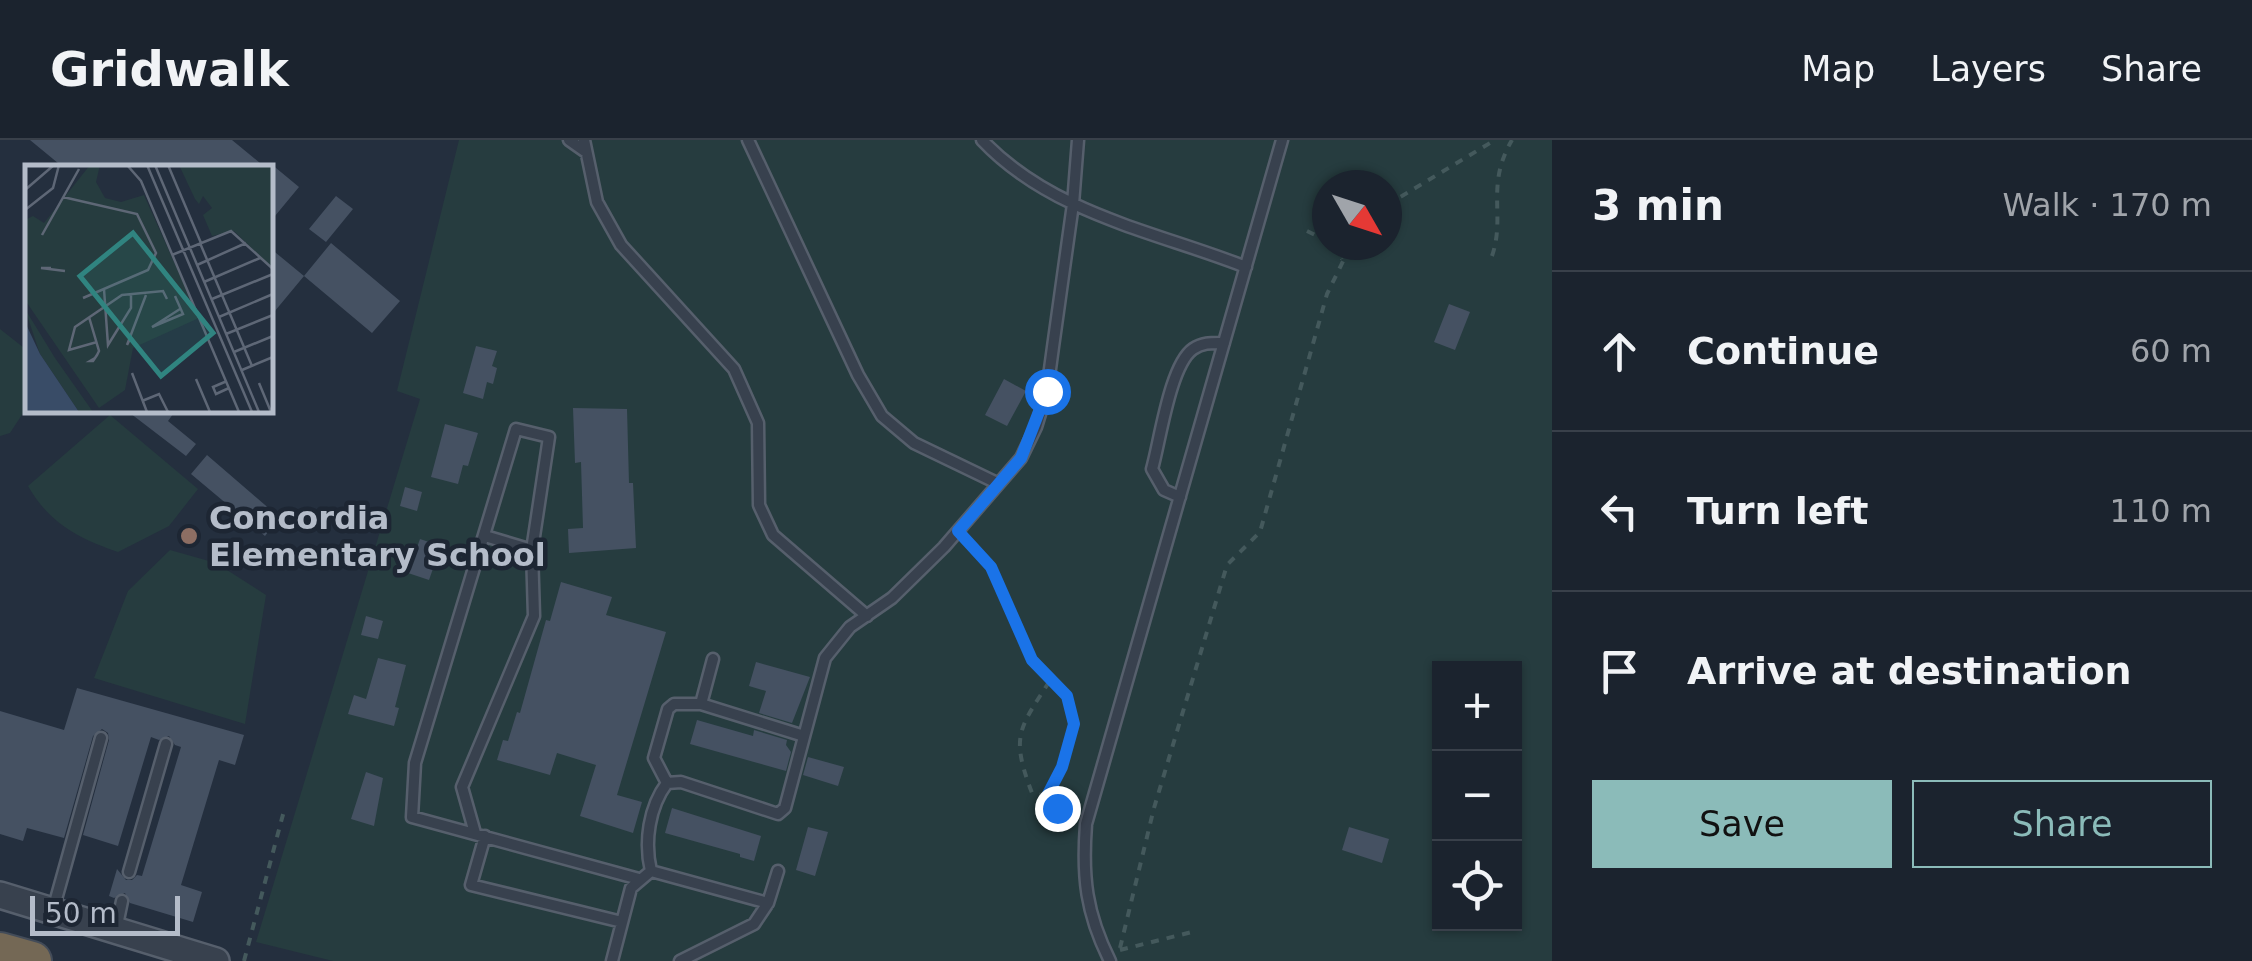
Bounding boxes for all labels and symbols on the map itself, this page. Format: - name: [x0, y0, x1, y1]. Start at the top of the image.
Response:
- inset map: [25, 165, 272, 412]
- north arrow: [1312, 170, 1402, 260]
- route start: [1025, 369, 1071, 415]
- place label: Concordia Elementary School: [209, 499, 546, 574]
- marker: Concordia Elementary School: [178, 525, 200, 547]
- route end: [1035, 786, 1081, 832]
- scale bar: [30, 891, 180, 936]

